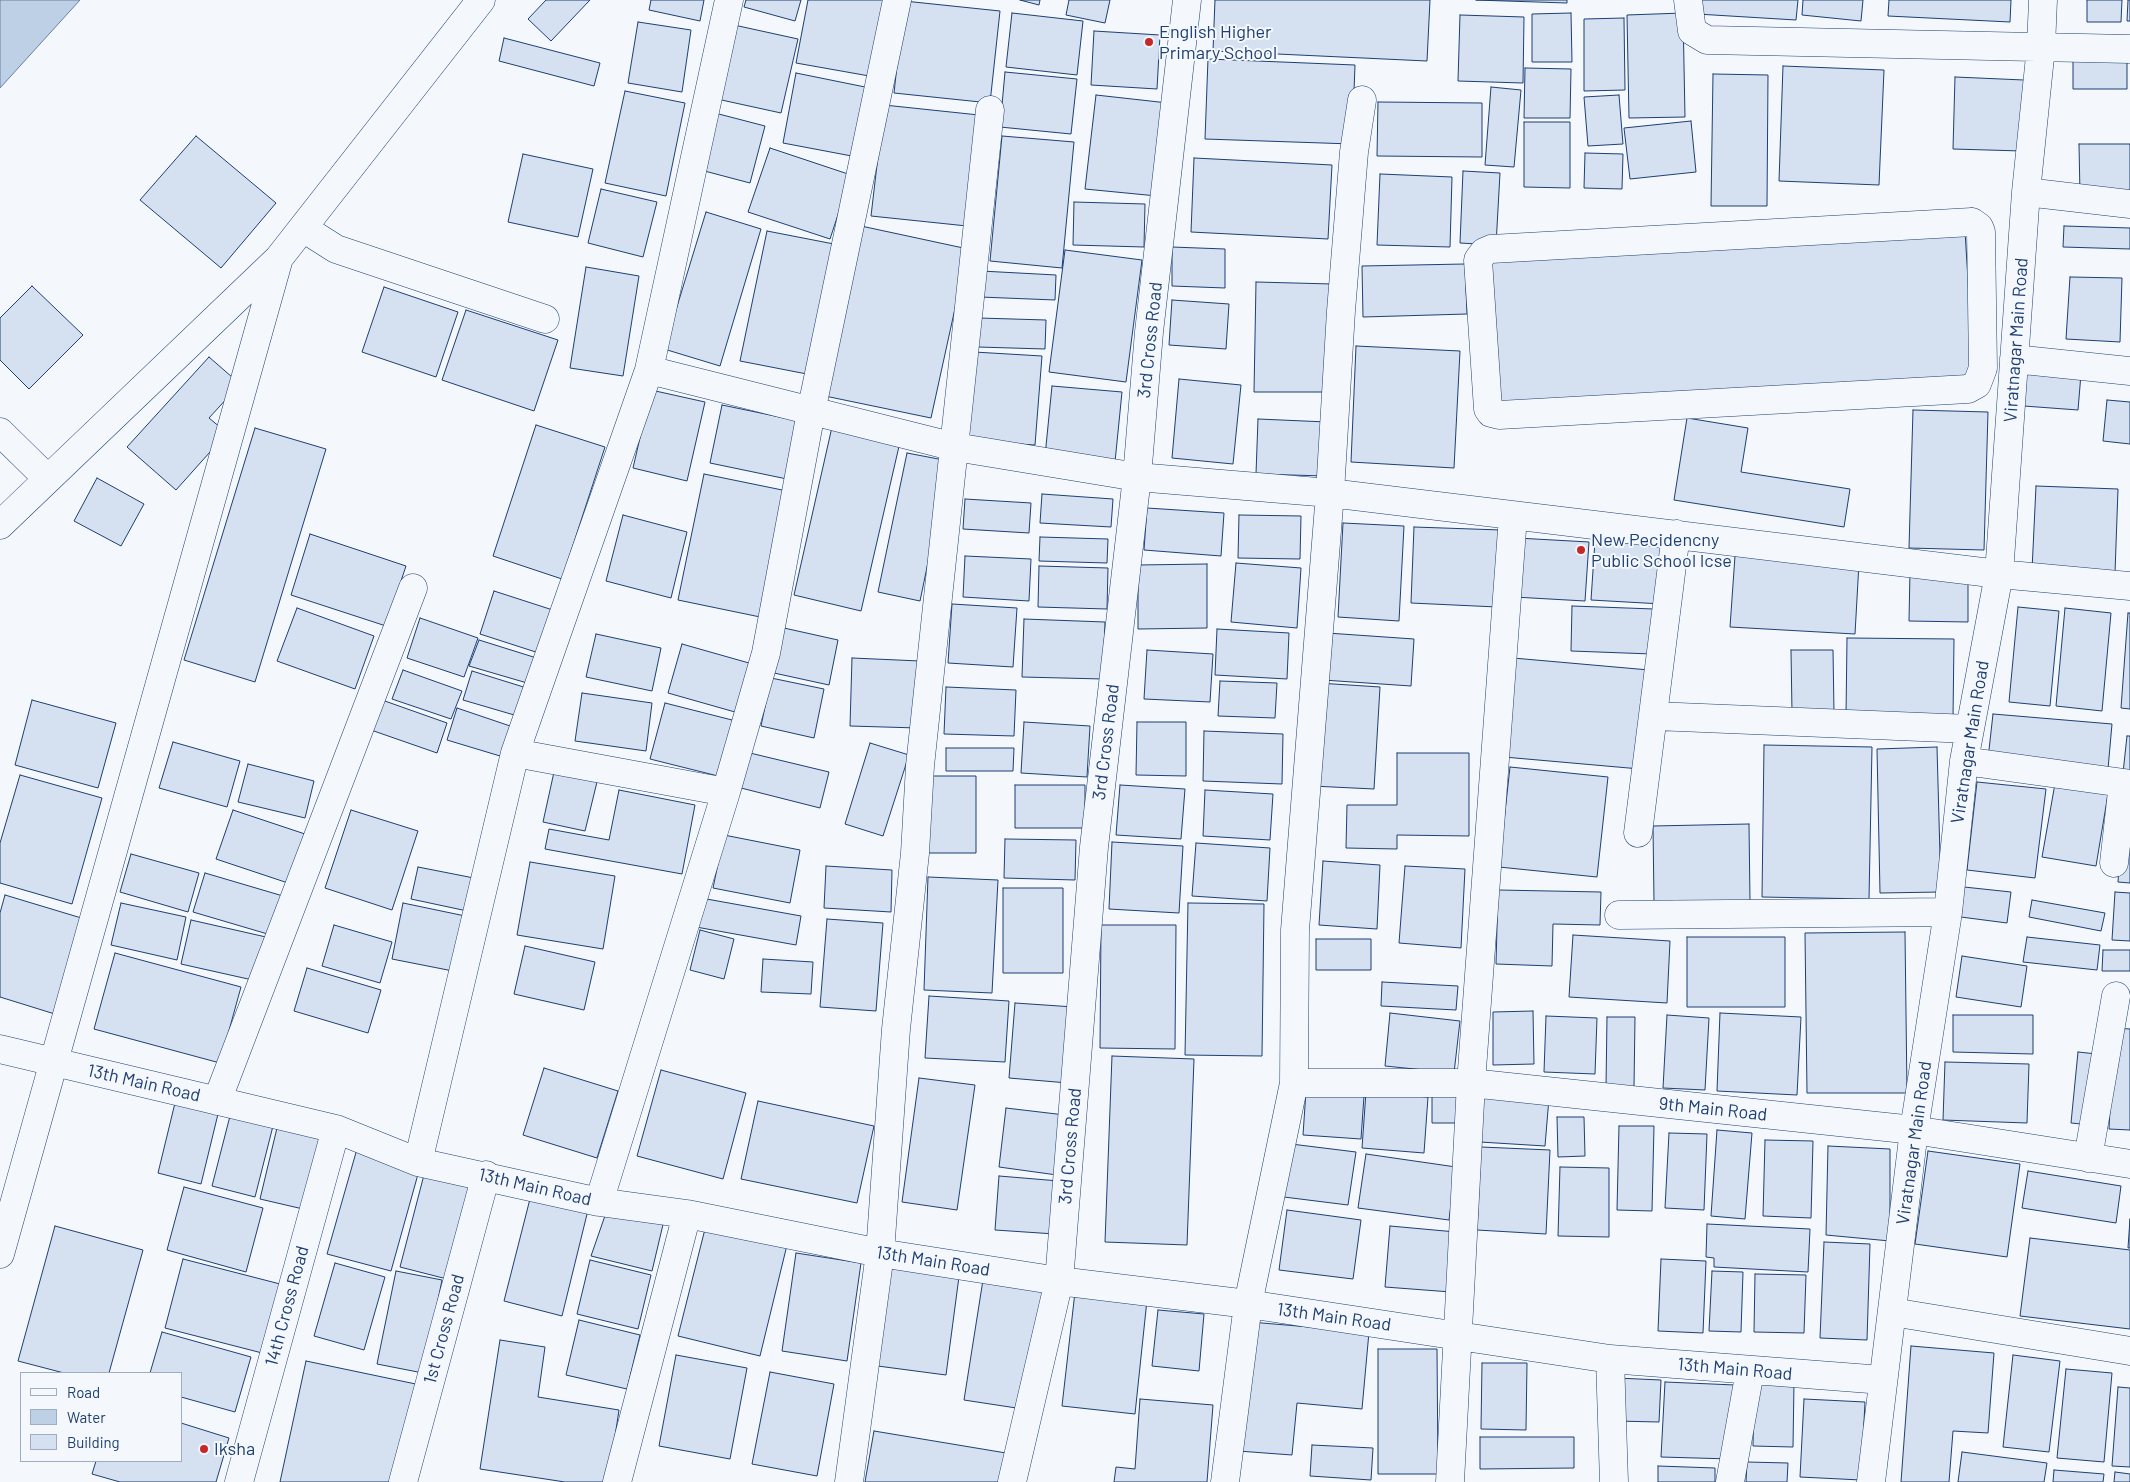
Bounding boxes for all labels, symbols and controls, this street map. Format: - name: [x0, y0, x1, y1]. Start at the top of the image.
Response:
- place label: English Higher Primary School: [1159, 21, 1277, 64]
- marker: English Higher Primary School: [1143, 36, 1155, 48]
- street label: Viratnagar Main Road: [1999, 257, 2033, 423]
- street label: 3rd Cross Road: [1133, 281, 1167, 399]
- place label: New Pecidencny Public School Icse: [1591, 529, 1732, 572]
- marker: New Pecidencny Public School Icse: [1575, 544, 1587, 556]
- street label: Viratnagar Main Road: [1946, 659, 1994, 825]
- street label: 3rd Cross Road: [1088, 683, 1124, 801]
- street label: 13th Main Road: [85, 1060, 203, 1106]
- street label: Viratnagar Main Road: [1892, 1060, 1936, 1226]
- street label: 3rd Cross Road: [1054, 1087, 1086, 1205]
- street label: 9th Main Road: [1658, 1093, 1768, 1125]
- street label: 13th Main Road: [476, 1164, 594, 1210]
- street label: 13th Main Road: [874, 1241, 992, 1281]
- street label: 14th Cross Road: [261, 1243, 313, 1369]
- street label: 1st Cross Road: [419, 1272, 469, 1386]
- street label: 13th Main Road: [1275, 1298, 1393, 1336]
- street label: 13th Main Road: [1677, 1353, 1793, 1385]
- legend: [20, 1372, 182, 1462]
- text: Road: [67, 1383, 100, 1401]
- text: Water: [67, 1408, 106, 1426]
- text: Building: [67, 1433, 120, 1451]
- place label: Iksha: [214, 1438, 255, 1460]
- marker: Iksha: [198, 1443, 210, 1455]

